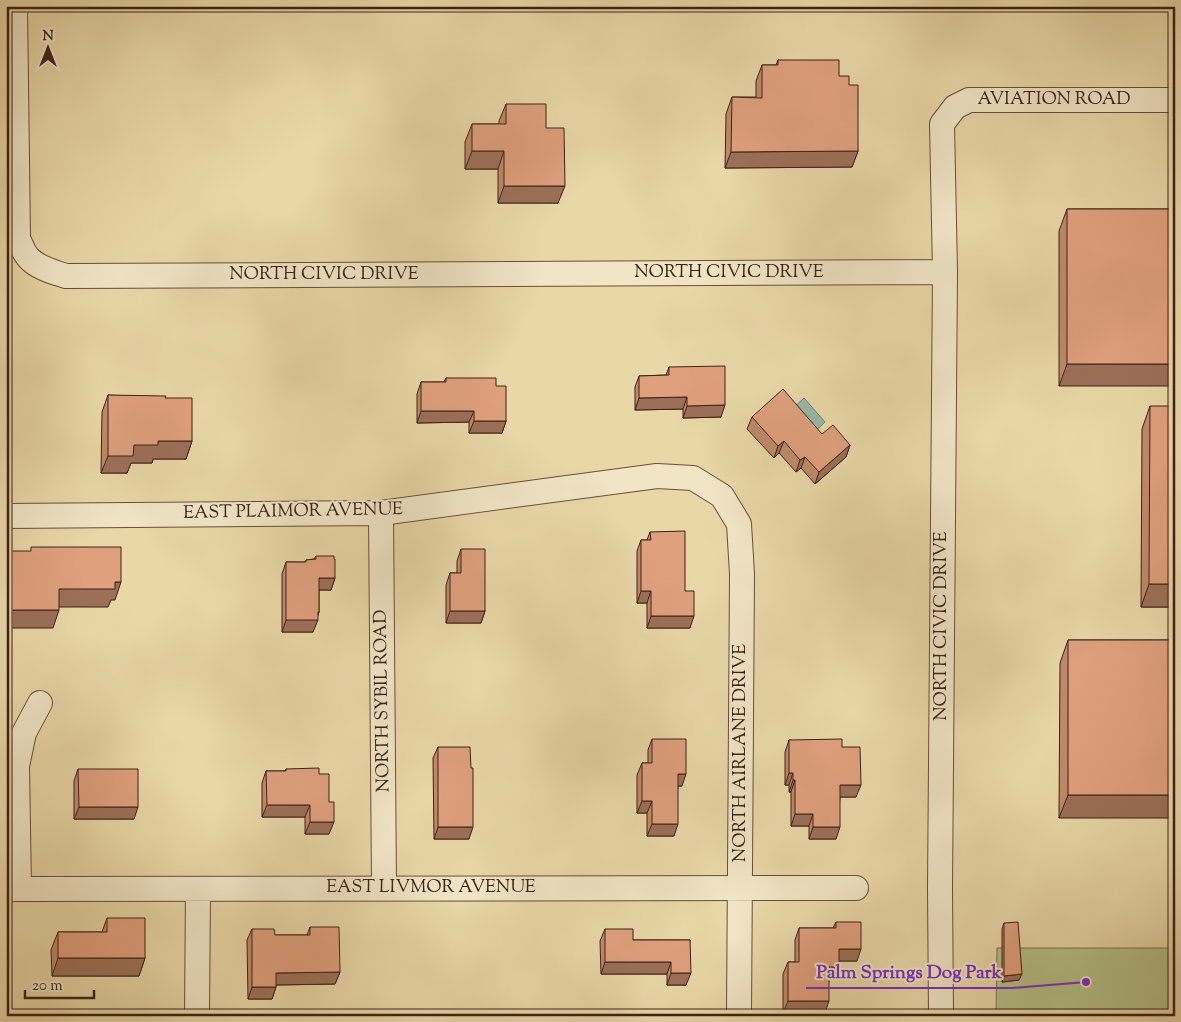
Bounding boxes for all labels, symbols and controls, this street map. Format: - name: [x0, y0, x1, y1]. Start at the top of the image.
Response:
- north arrow: [22, 22, 72, 72]
- text: N: [42, 27, 54, 47]
- street label: AVIATION ROAD: [977, 87, 1131, 113]
- street label: NORTH CIVIC DRIVE: [634, 260, 824, 286]
- street label: NORTH CIVIC DRIVE: [229, 262, 419, 288]
- street label: EAST PLAIMOR AVENUE: [183, 497, 403, 527]
- street label: NORTH CIVIC DRIVE: [929, 531, 955, 721]
- street label: NORTH SYBIL ROAD: [368, 609, 398, 793]
- street label: NORTH AIRLANE DRIVE: [728, 644, 754, 862]
- street label: EAST LIVMOR AVENUE: [326, 875, 536, 901]
- callout: Palm Springs Dog Park: [806, 954, 1012, 988]
- text: Palm Springs Dog Park: [816, 960, 1002, 987]
- scale bar: [25, 967, 94, 999]
- text: 20 m: [32, 976, 63, 997]

